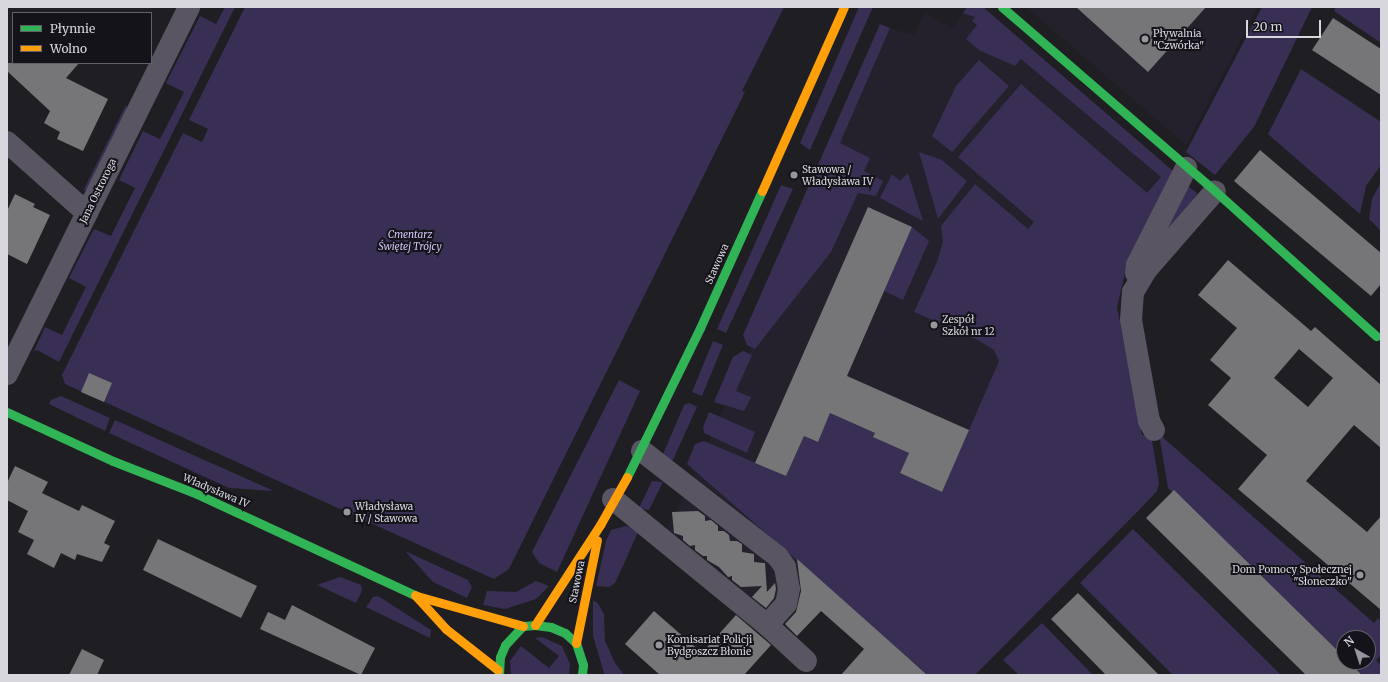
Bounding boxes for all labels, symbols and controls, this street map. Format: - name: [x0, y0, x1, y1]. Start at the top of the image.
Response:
- legend: [12, 12, 152, 64]
- scale bar: [1248, 12, 1323, 38]
- text: 20 m: [1253, 19, 1282, 34]
- text: Płynnie: [50, 21, 95, 36]
- place label: Pływalnia "Czwórka": [1153, 27, 1204, 50]
- marker: Pływalnia "Czwórka": [1140, 34, 1150, 44]
- text: Wolno: [50, 41, 87, 56]
- street label: Jana Ostroroga: [77, 157, 119, 225]
- place label: Stawowa / Władysława IV: [802, 163, 873, 186]
- marker: Stawowa / Władysława IV: [789, 170, 799, 180]
- park label: Cmentarz Świętej Trójcy: [378, 228, 442, 252]
- street label: Stawowa: [703, 242, 731, 286]
- place label: Zespół Szkół nr 12: [942, 313, 995, 336]
- marker: Zespół Szkół nr 12: [929, 320, 939, 330]
- street label: Władysława IV: [181, 472, 251, 510]
- place label: Władysława IV / Stawowa: [355, 500, 417, 524]
- marker: Władysława IV / Stawowa: [342, 507, 352, 517]
- street label: Stawowa: [567, 560, 587, 604]
- place label: Dom Pomocy Społecznej "Słoneczko": [1232, 563, 1352, 586]
- marker: Dom Pomocy Społecznej "Słoneczko": [1355, 570, 1365, 580]
- north arrow: [1336, 630, 1376, 670]
- place label: Komisariat Policji Bydgoszcz Błonie: [667, 633, 752, 656]
- text: N: [1341, 633, 1357, 650]
- marker: Komisariat Policji Bydgoszcz Błonie: [654, 640, 664, 650]

